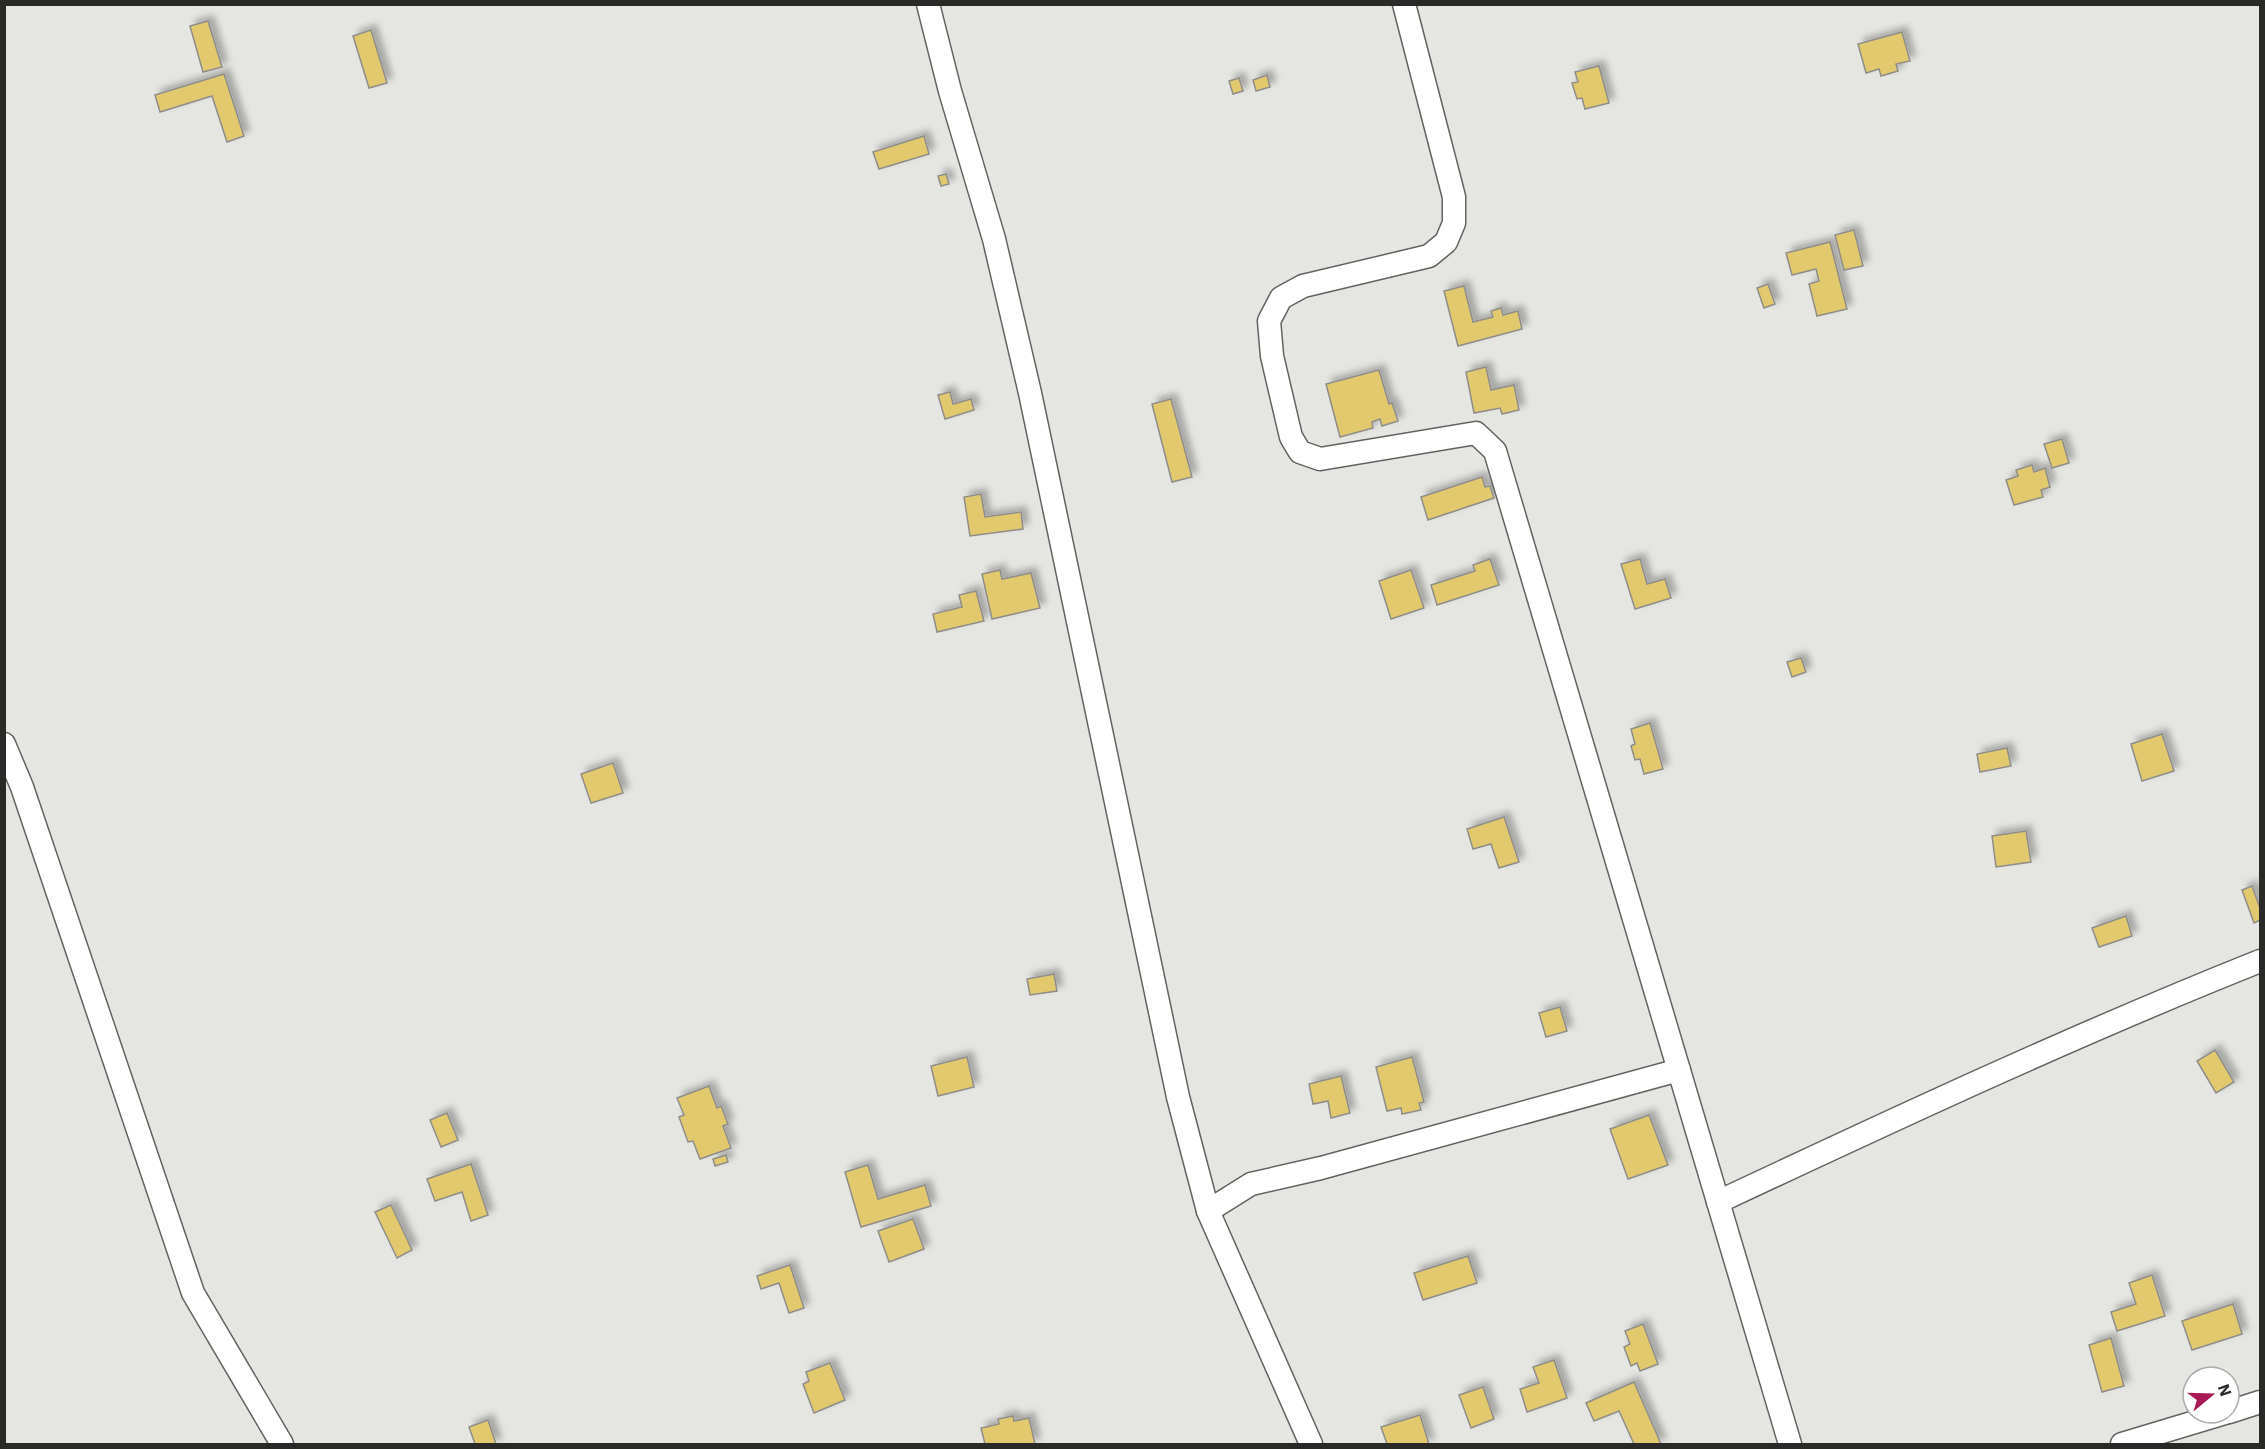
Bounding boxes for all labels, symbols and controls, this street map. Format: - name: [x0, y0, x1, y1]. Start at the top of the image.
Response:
- north arrow: [2181, 1365, 2241, 1425]
- text: N: [2214, 1381, 2237, 1399]

